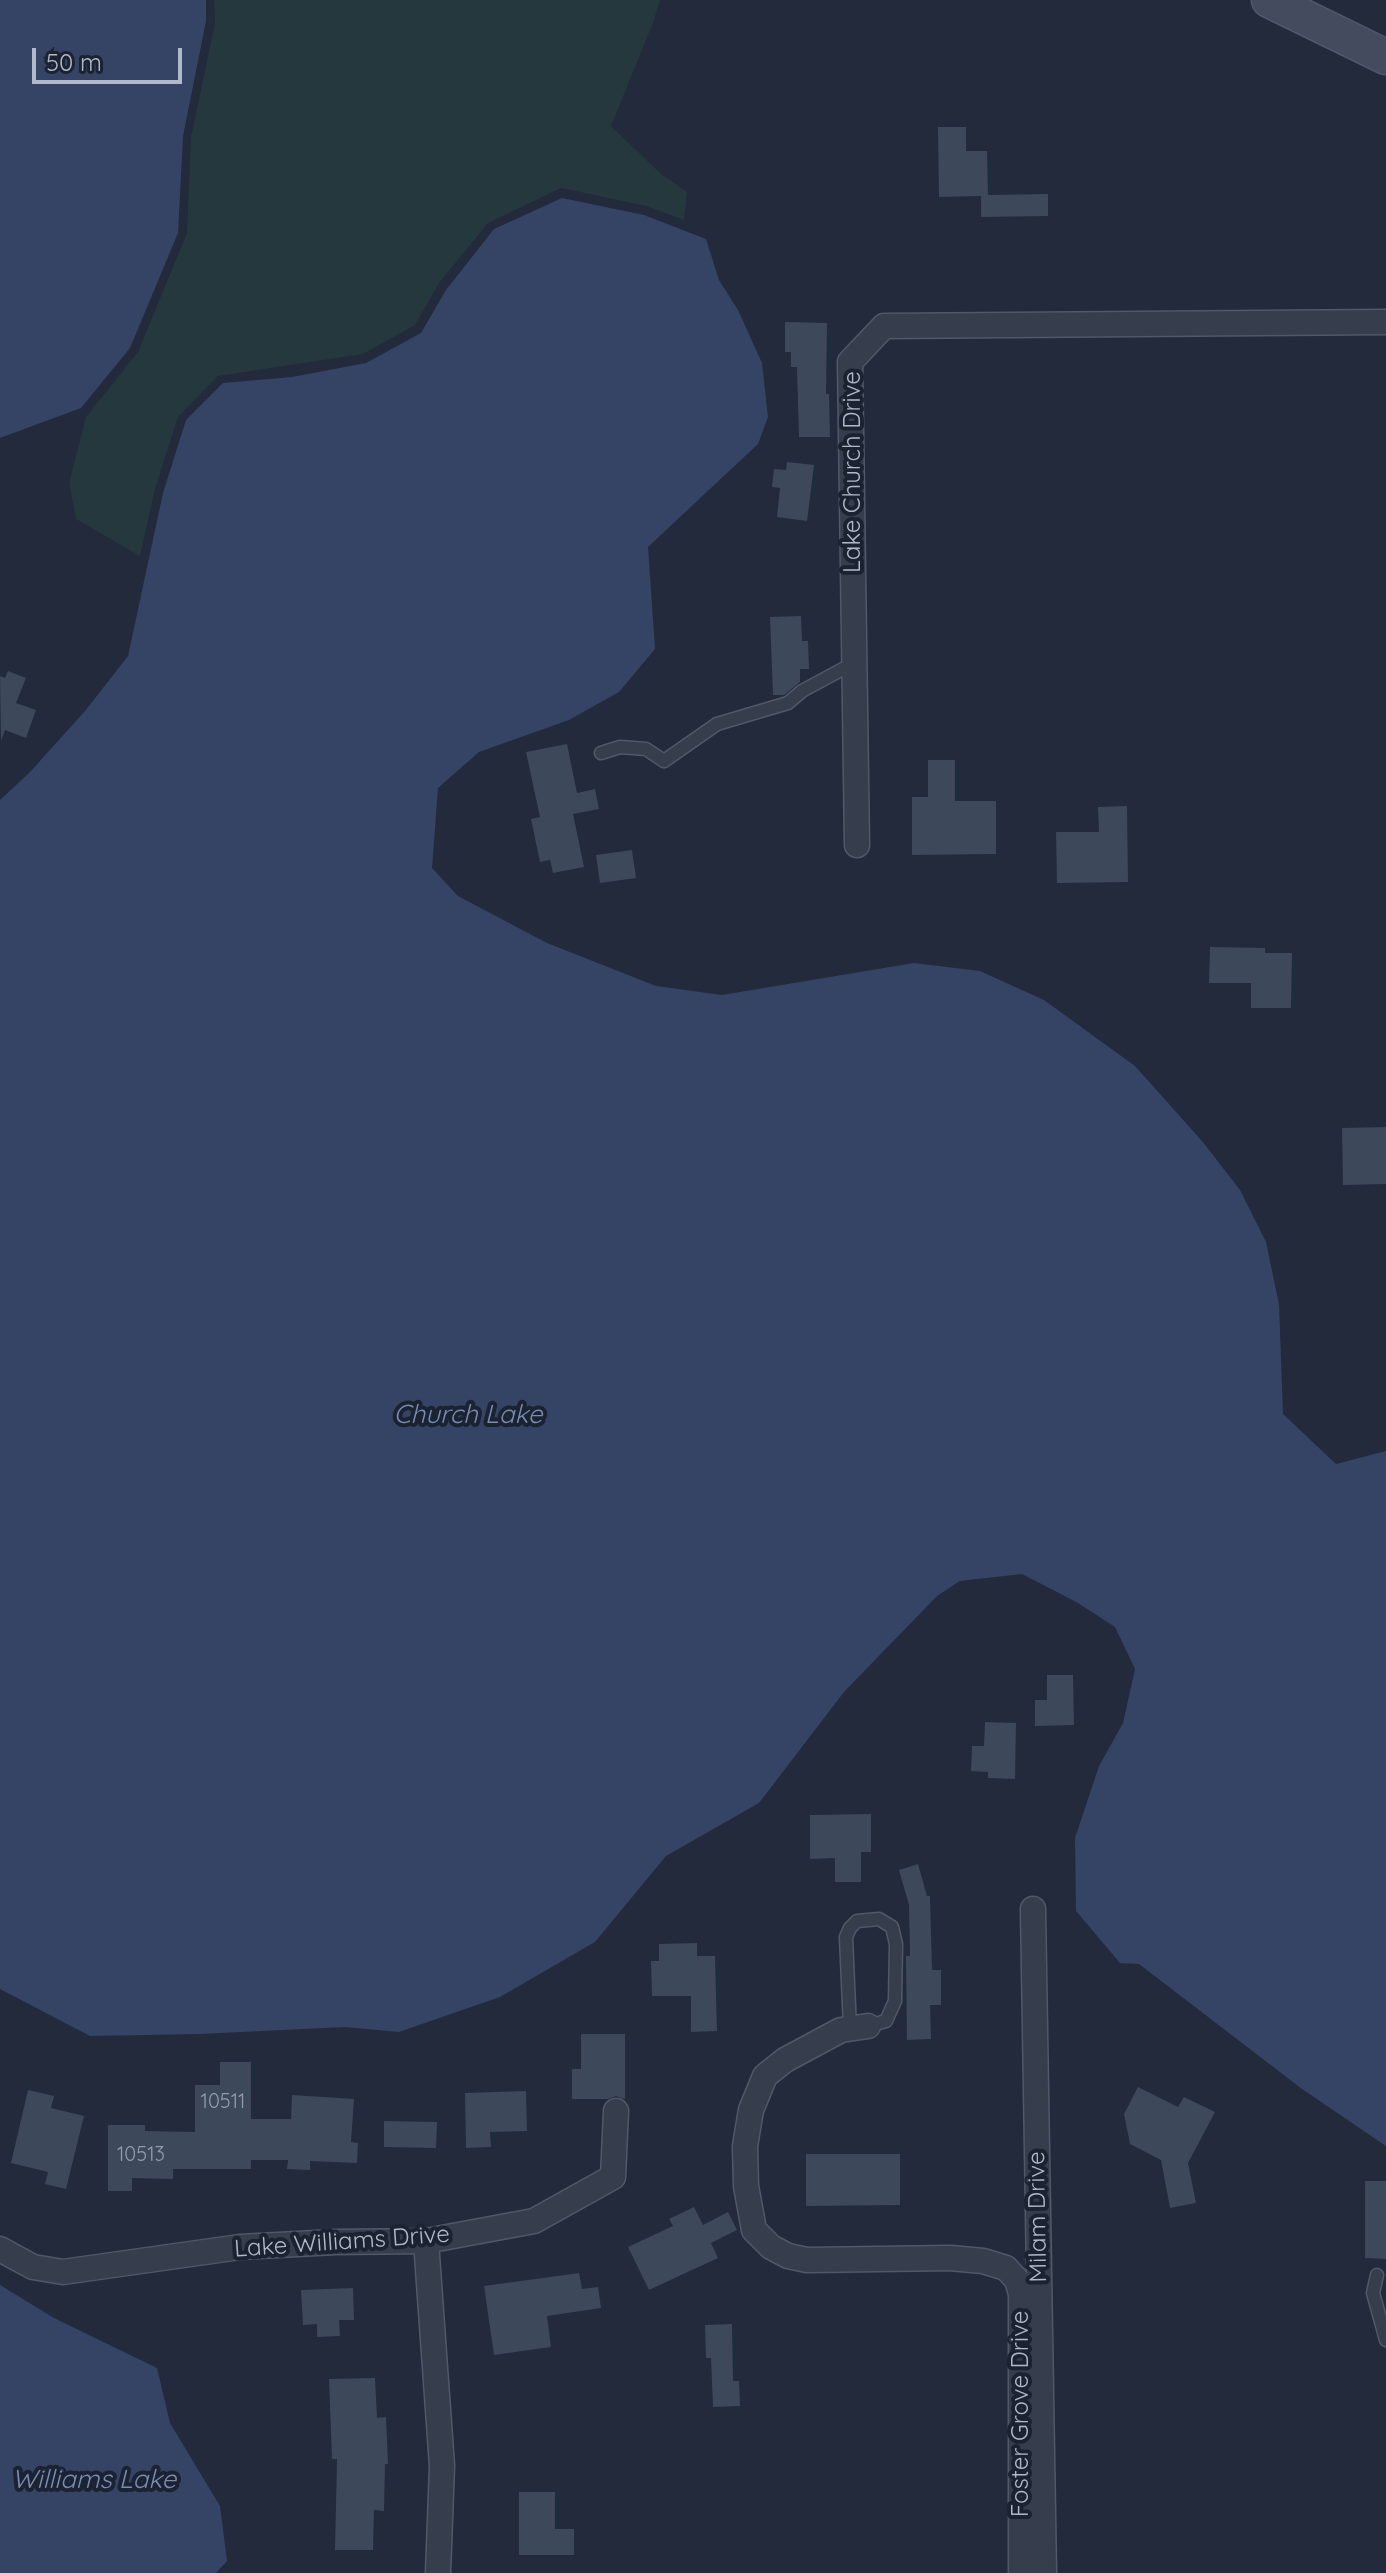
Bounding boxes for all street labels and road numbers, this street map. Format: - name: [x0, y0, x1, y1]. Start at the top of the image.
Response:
- street label: Lake Church Drive: [839, 371, 867, 573]
- street label: Milam Drive: [1022, 2151, 1054, 2283]
- street label: Lake Williams Drive: [233, 2220, 451, 2264]
- street label: Foster Grove Drive: [1007, 2311, 1035, 2517]

